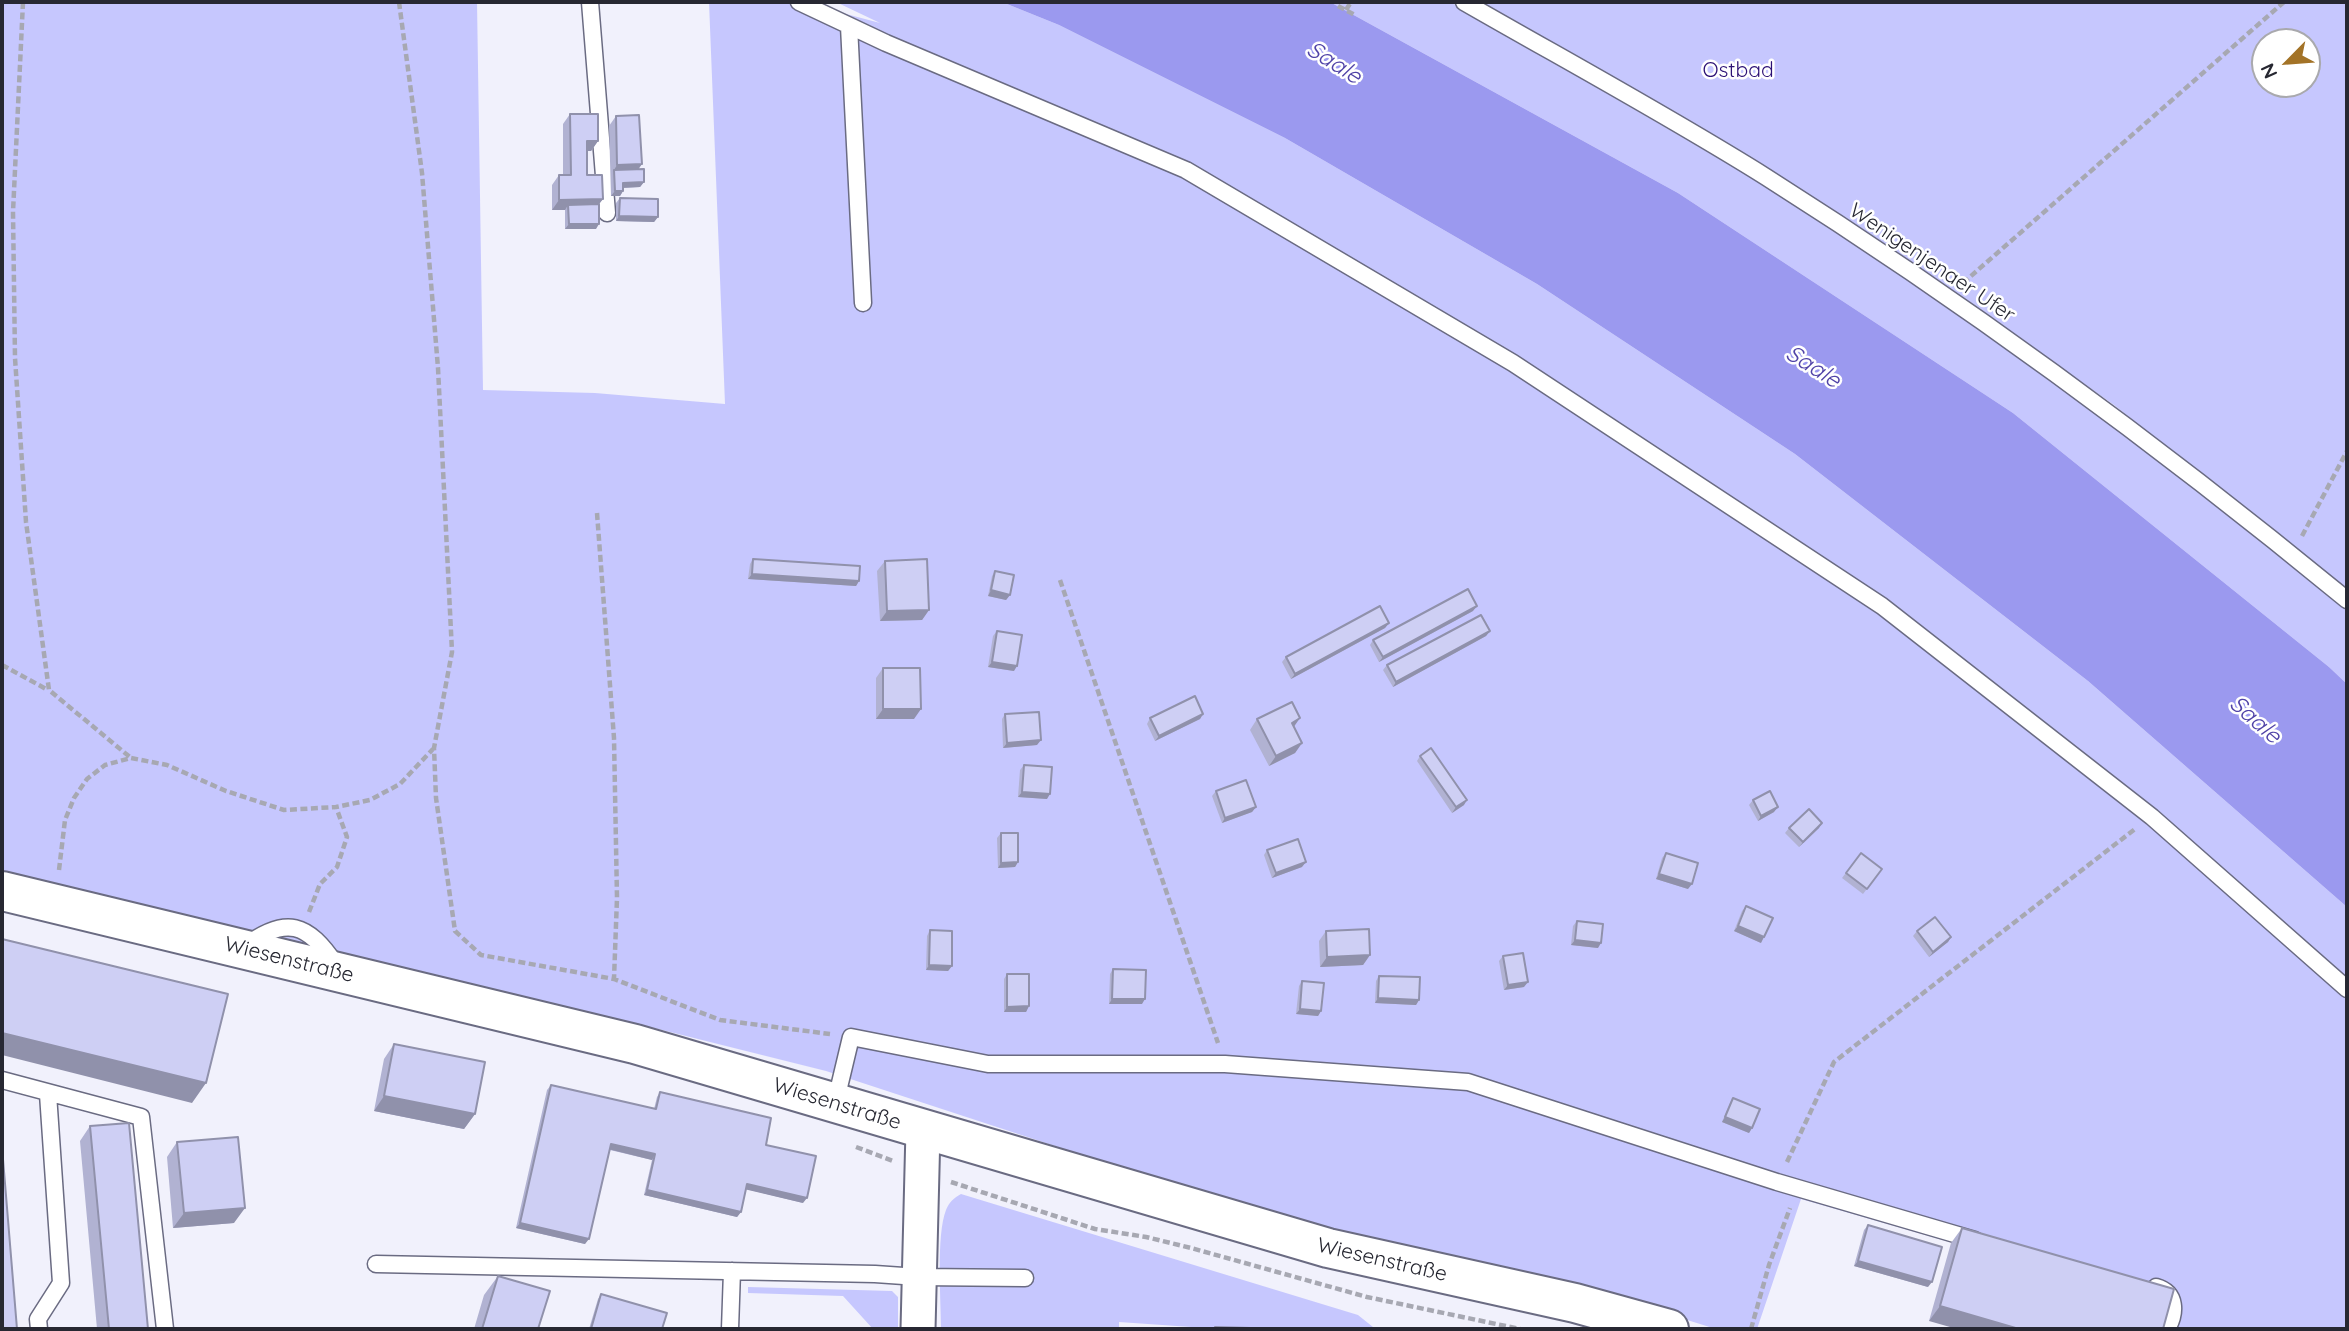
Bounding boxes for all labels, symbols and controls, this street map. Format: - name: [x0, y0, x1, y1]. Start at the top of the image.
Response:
- north arrow: [2251, 28, 2321, 98]
- water label: Saale: [1302, 36, 1366, 90]
- park label: Ostbad: [1702, 58, 1774, 84]
- text: N: [2255, 60, 2283, 82]
- street label: Wenigenjenaer Ufer: [1844, 198, 2020, 328]
- water label: Saale: [1781, 340, 1845, 394]
- water label: Saale: [2224, 690, 2286, 750]
- street label: Wiesenstraße: [222, 932, 356, 988]
- street label: Wiesenstraße: [770, 1073, 904, 1135]
- street label: Wiesenstraße: [1315, 1233, 1449, 1287]

